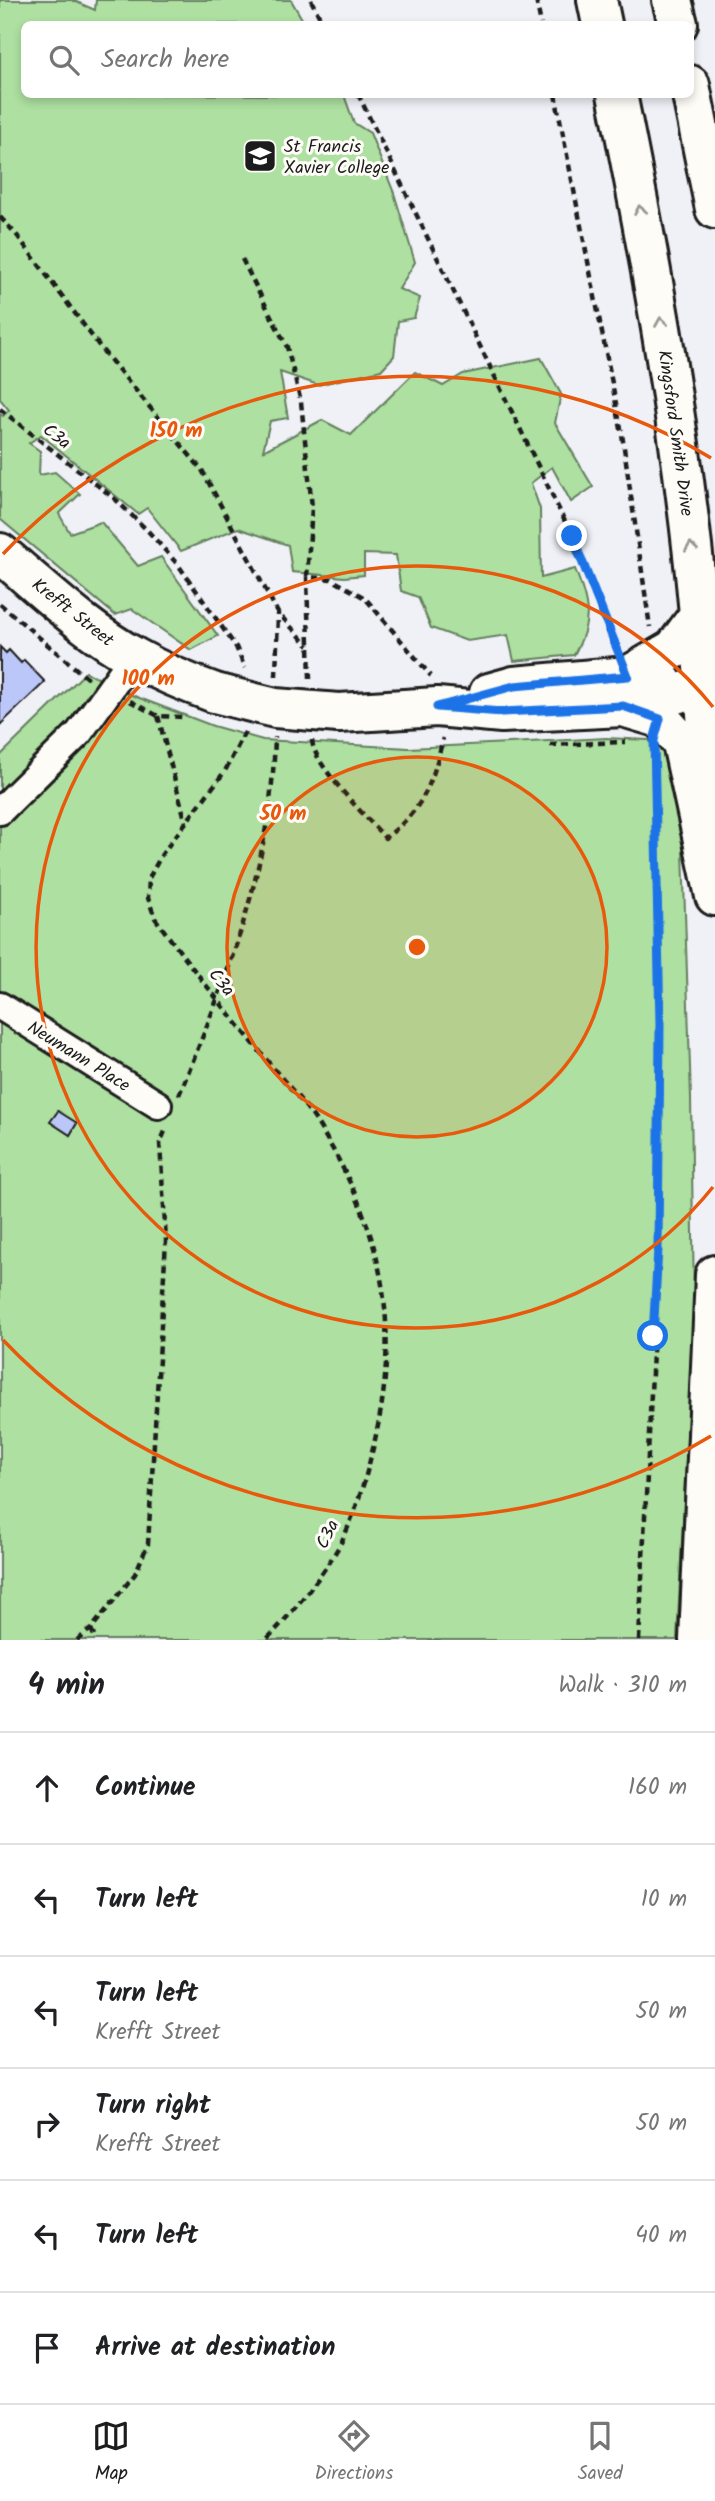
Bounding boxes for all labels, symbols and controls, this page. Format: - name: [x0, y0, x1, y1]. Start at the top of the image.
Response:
- search box: [21, 21, 694, 98]
- text: Search here: [101, 39, 229, 81]
- icon: search: [45, 41, 83, 79]
- place label: St Francis Xavier College: [284, 133, 389, 183]
- school or university icon: St Francis Xavier College: [241, 137, 279, 175]
- one-way arrow: [633, 204, 648, 216]
- one-way arrow: [653, 316, 668, 327]
- street label: Kingsford Smith Drive: [649, 348, 701, 518]
- text: 150 m: [149, 415, 203, 448]
- street label: C3a: [36, 417, 77, 458]
- route end: [556, 520, 587, 551]
- one-way arrow: [684, 541, 699, 553]
- street label: Krefft Street: [25, 572, 120, 655]
- text: 100 m: [121, 663, 175, 696]
- text: 50 m: [259, 798, 306, 831]
- centre of rings: [405, 935, 429, 959]
- street label: C3a: [200, 962, 241, 1004]
- street label: Neumann Place: [21, 1014, 135, 1101]
- route start: [637, 1320, 668, 1351]
- street label: C3a: [309, 1515, 348, 1554]
- text: 4 min: [28, 1662, 105, 1710]
- text: Walk · 310 m: [559, 1668, 687, 1704]
- text: Continue: [95, 1767, 196, 1809]
- icon: ahead: [28, 1769, 66, 1807]
- text: 160 m: [628, 1770, 687, 1806]
- text: Turn left: [95, 1879, 198, 1921]
- icon: left: [28, 1881, 66, 1919]
- text: 10 m: [641, 1882, 687, 1918]
- text: Turn left: [95, 1973, 198, 2015]
- icon: left: [28, 1993, 66, 2031]
- text: 50 m: [636, 1994, 687, 2030]
- text: Krefft Street: [95, 2015, 220, 2051]
- text: Turn right: [95, 2085, 211, 2127]
- icon: right: [28, 2105, 66, 2143]
- text: 50 m: [636, 2106, 687, 2142]
- text: Krefft Street: [95, 2127, 220, 2163]
- text: Turn left: [95, 2215, 198, 2257]
- icon: left: [28, 2217, 66, 2255]
- text: 40 m: [635, 2218, 687, 2254]
- text: Arrive at destination: [95, 2327, 335, 2369]
- icon: arrive: [28, 2329, 66, 2367]
- tab: Map: [92, 2417, 130, 2489]
- tab: Directions: [315, 2417, 393, 2489]
- tab: Saved: [578, 2417, 623, 2489]

